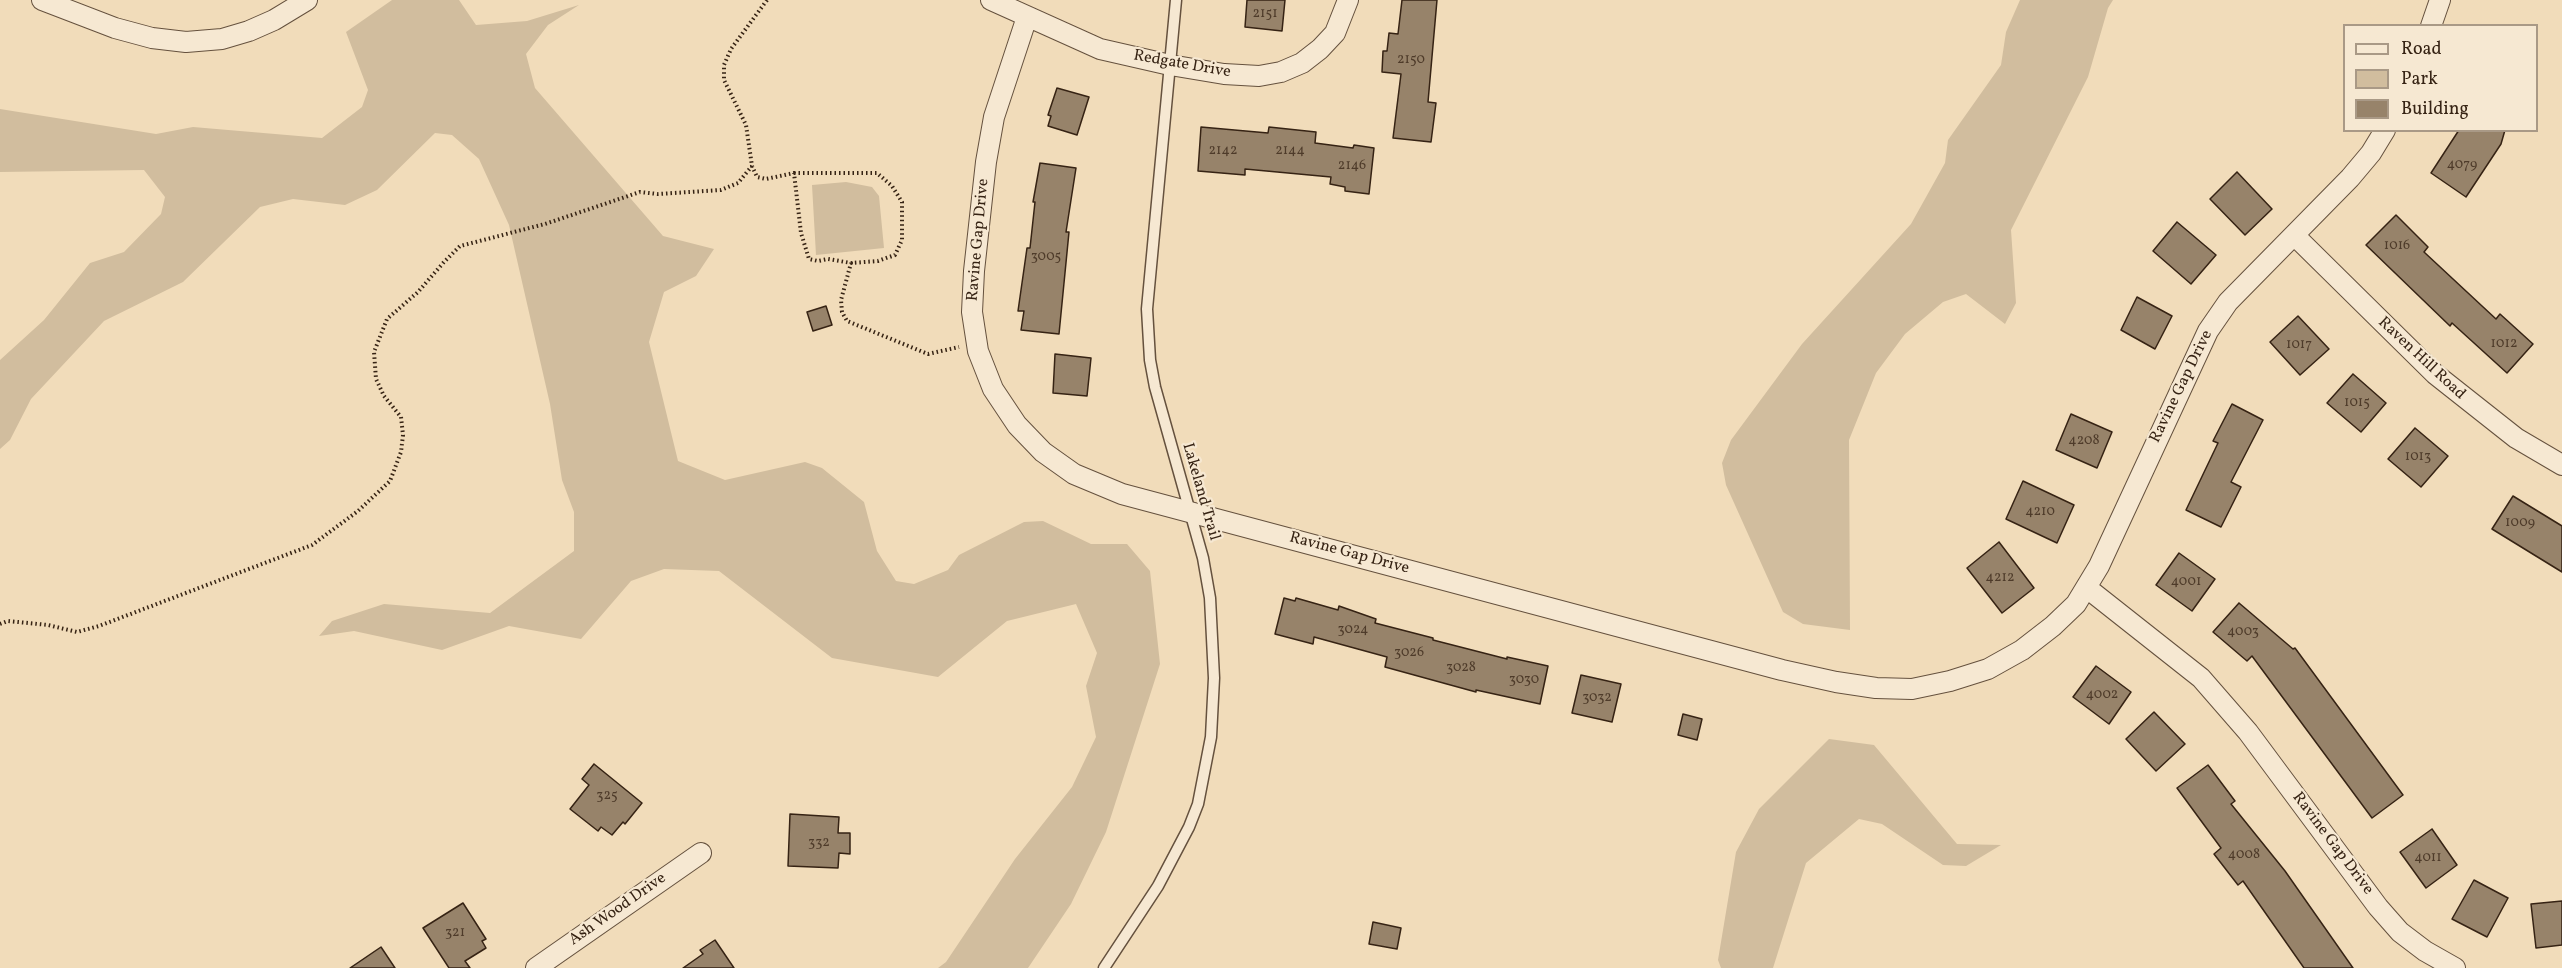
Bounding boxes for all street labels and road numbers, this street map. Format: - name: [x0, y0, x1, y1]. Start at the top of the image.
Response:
- street label: Redgate Drive: [1132, 47, 1232, 83]
- street label: Ravine Gap Drive: [964, 178, 994, 302]
- street label: Raven Hill Road: [2373, 314, 2469, 404]
- street label: Ravine Gap Drive: [2146, 327, 2218, 447]
- street label: Lakeland Trail: [1177, 441, 1223, 543]
- street label: Ravine Gap Drive: [1287, 529, 1411, 579]
- street label: Ravine Gap Drive: [2287, 789, 2377, 899]
- street label: Ash Wood Drive: [566, 869, 670, 951]

